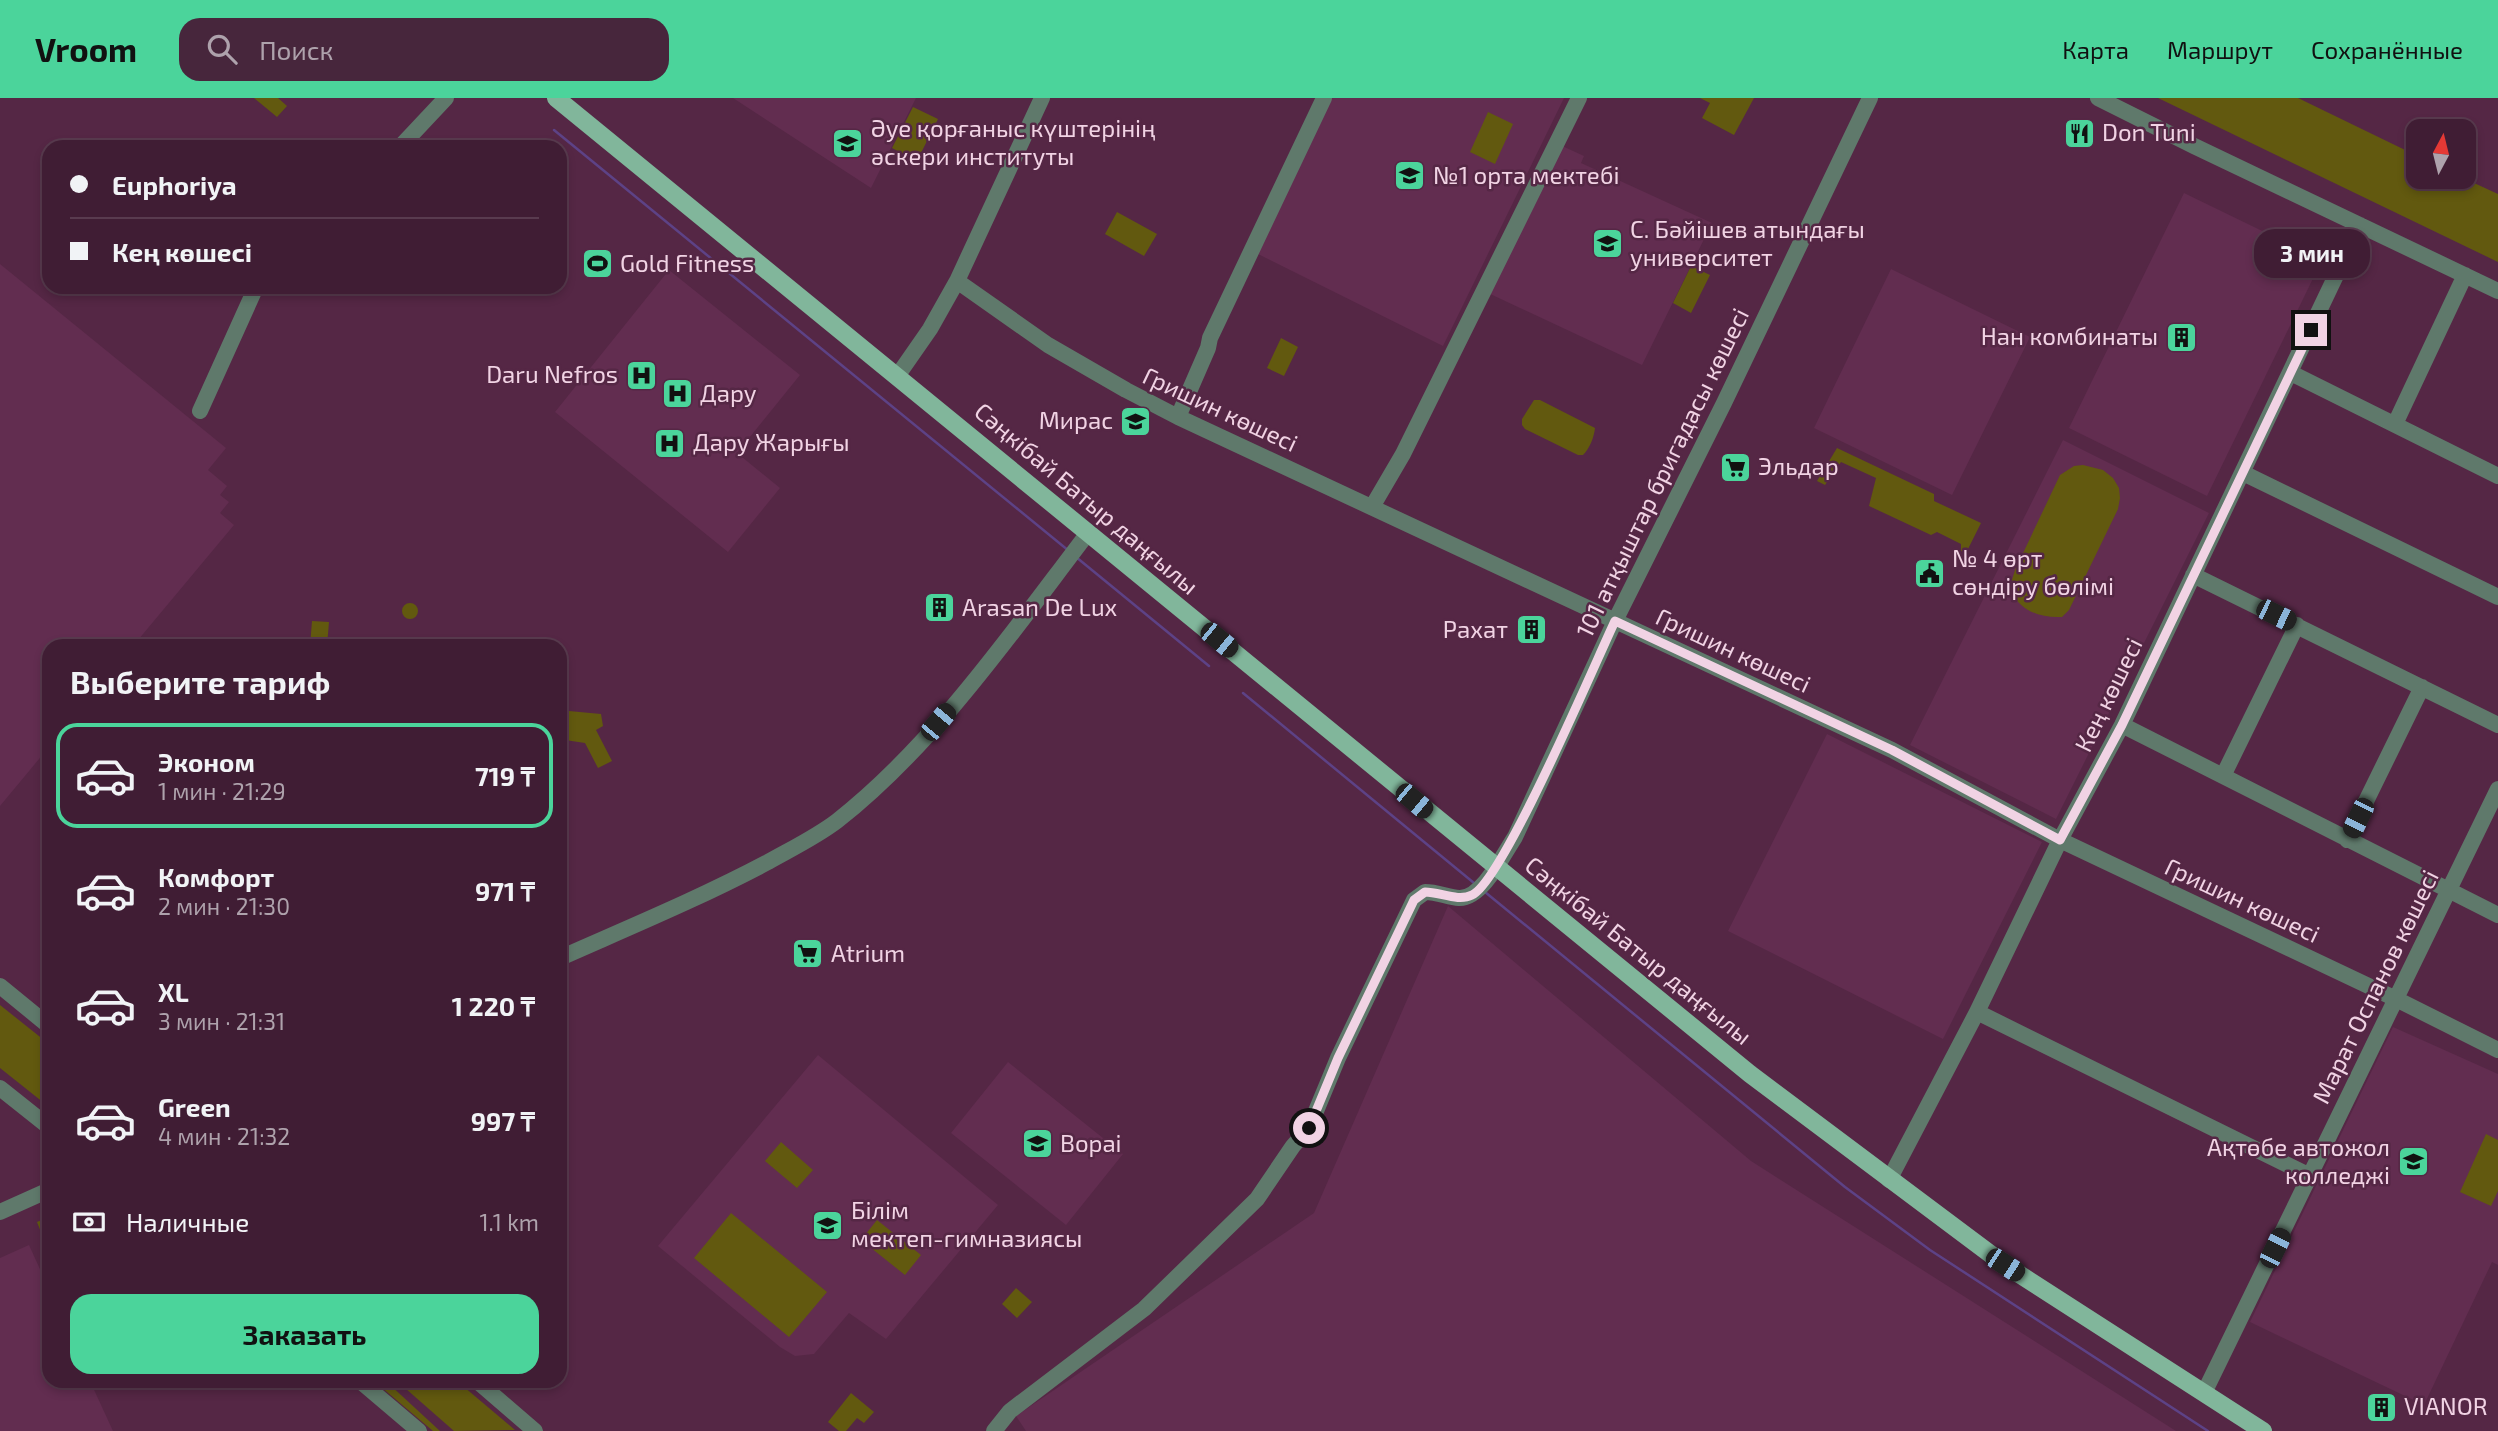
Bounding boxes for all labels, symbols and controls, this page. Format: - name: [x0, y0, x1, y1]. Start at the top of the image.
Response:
- search box: [179, 18, 669, 81]
- text: Vroom: [35, 29, 137, 69]
- icon: search: [203, 30, 241, 68]
- text: Поиск: [259, 34, 333, 65]
- text: Карта: [2062, 35, 2129, 64]
- text: Маршрут: [2167, 35, 2273, 64]
- text: Сохранённые: [2311, 35, 2463, 64]
- place label: Әуе қорғаныс күштерінің әскери институты: [871, 113, 1155, 171]
- restaurant icon: Don Tuni: [2062, 116, 2096, 150]
- place label: Don Tuni: [2102, 117, 2196, 146]
- north arrow: [2406, 119, 2476, 189]
- map controls: [2406, 119, 2476, 189]
- school or university icon: Әуе қорғаныс күштерінің әскери институты: [831, 126, 865, 160]
- school or university icon: №1 орта мектебі: [1393, 159, 1427, 193]
- place label: №1 орта мектебі: [1433, 160, 1620, 189]
- text: Euphoriya: [112, 169, 237, 200]
- place label: С. Бәйішев атындағы университет: [1630, 214, 1865, 272]
- school or university icon: С. Бәйішев атындағы университет: [1590, 227, 1624, 261]
- callout: 3 мин: [2253, 229, 2369, 278]
- text: Кең көшесі: [112, 236, 252, 267]
- text: 3 мин: [2280, 239, 2344, 267]
- sports icon: Gold Fitness: [580, 247, 614, 281]
- place label: Gold Fitness: [620, 248, 754, 277]
- street label: 101 атқыштар бригадасы көшесі: [1569, 303, 1754, 642]
- route end: [2295, 314, 2327, 346]
- building icon: Нан комбинаты: [2164, 320, 2198, 354]
- place label: Нан комбинаты: [1981, 321, 2158, 350]
- hospital icon: Daru Nefros: [624, 358, 658, 392]
- place label: Daru Nefros: [486, 359, 618, 388]
- street label: Гришин көшесі: [1139, 360, 1303, 457]
- hospital icon: Дару: [660, 377, 694, 411]
- place label: Дару: [700, 378, 757, 408]
- street label: Сәңкібай Батыр даңғылы: [969, 396, 1205, 600]
- school or university icon: Мирас: [1119, 404, 1153, 438]
- place label: Мирас: [1039, 405, 1113, 434]
- hospital icon: Дару Жарығы: [653, 426, 687, 460]
- place label: Дару Жарығы: [693, 427, 850, 457]
- supermarket icon: Эльдар: [1718, 450, 1752, 484]
- place label: Эльдар: [1758, 451, 1839, 480]
- place label: № 4 өрт сөндіру бөлімі: [1952, 543, 2114, 601]
- public building icon: № 4 өрт сөндіру бөлімі: [1912, 556, 1946, 590]
- building icon: Arasan De Lux: [922, 591, 956, 625]
- place label: Arasan De Lux: [962, 592, 1118, 621]
- car: [2253, 596, 2300, 634]
- street label: Гришин көшесі: [1652, 601, 1816, 698]
- building icon: Рахат: [1514, 613, 1548, 647]
- place label: Рахат: [1443, 614, 1508, 643]
- car: [1197, 619, 1242, 661]
- street label: Кең көшесі: [2068, 633, 2148, 756]
- text: Выберите тариф: [70, 662, 330, 700]
- car: [917, 699, 960, 745]
- icon: car: [74, 744, 137, 807]
- text: Эконом: [158, 746, 255, 777]
- text: 719 ₸: [475, 760, 535, 791]
- text: 1 мин · 21:29: [158, 777, 286, 805]
- car: [1392, 779, 1437, 823]
- car: [2340, 795, 2377, 841]
- street label: Сәңкібай Батыр даңғылы: [1520, 850, 1758, 1050]
- street label: Гришин көшесі: [2161, 851, 2325, 948]
- icon: car: [74, 859, 137, 922]
- text: Комфорт: [158, 861, 274, 892]
- street label: Марат Оспанов көшесі: [2305, 865, 2444, 1108]
- text: 971 ₸: [475, 875, 535, 906]
- text: 2 мин · 21:30: [158, 892, 290, 920]
- supermarket icon: Atrium: [791, 937, 825, 971]
- place label: Atrium: [831, 938, 905, 967]
- icon: car: [74, 974, 137, 1037]
- text: XL: [158, 976, 189, 1007]
- text: 1 220 ₸: [452, 990, 535, 1021]
- text: 3 мин · 21:31: [158, 1007, 285, 1035]
- icon: car: [74, 1089, 137, 1152]
- text: Green: [158, 1091, 231, 1122]
- text: 997 ₸: [471, 1105, 535, 1136]
- route start: [1293, 1112, 1325, 1144]
- text: 4 мин · 21:32: [158, 1122, 290, 1150]
- school or university icon: Bopai: [1020, 1127, 1054, 1161]
- place label: Bopai: [1060, 1128, 1122, 1157]
- place label: Ақтөбе автожол колледжі: [2207, 1132, 2390, 1189]
- school or university icon: Ақтөбе автожол колледжі: [2396, 1145, 2430, 1179]
- place label: Білім мектеп-гимназиясы: [851, 1195, 1082, 1252]
- icon: cash: [70, 1203, 108, 1241]
- text: Наличные: [126, 1206, 249, 1237]
- text: 1.1 km: [479, 1208, 539, 1236]
- school or university icon: Білім мектеп-гимназиясы: [811, 1208, 845, 1242]
- car: [2257, 1225, 2294, 1271]
- car: [1982, 1245, 2029, 1285]
- button: Заказать: [70, 1294, 539, 1374]
- building icon: VIANOR: [2364, 1390, 2398, 1424]
- place label: VIANOR: [2404, 1391, 2488, 1420]

